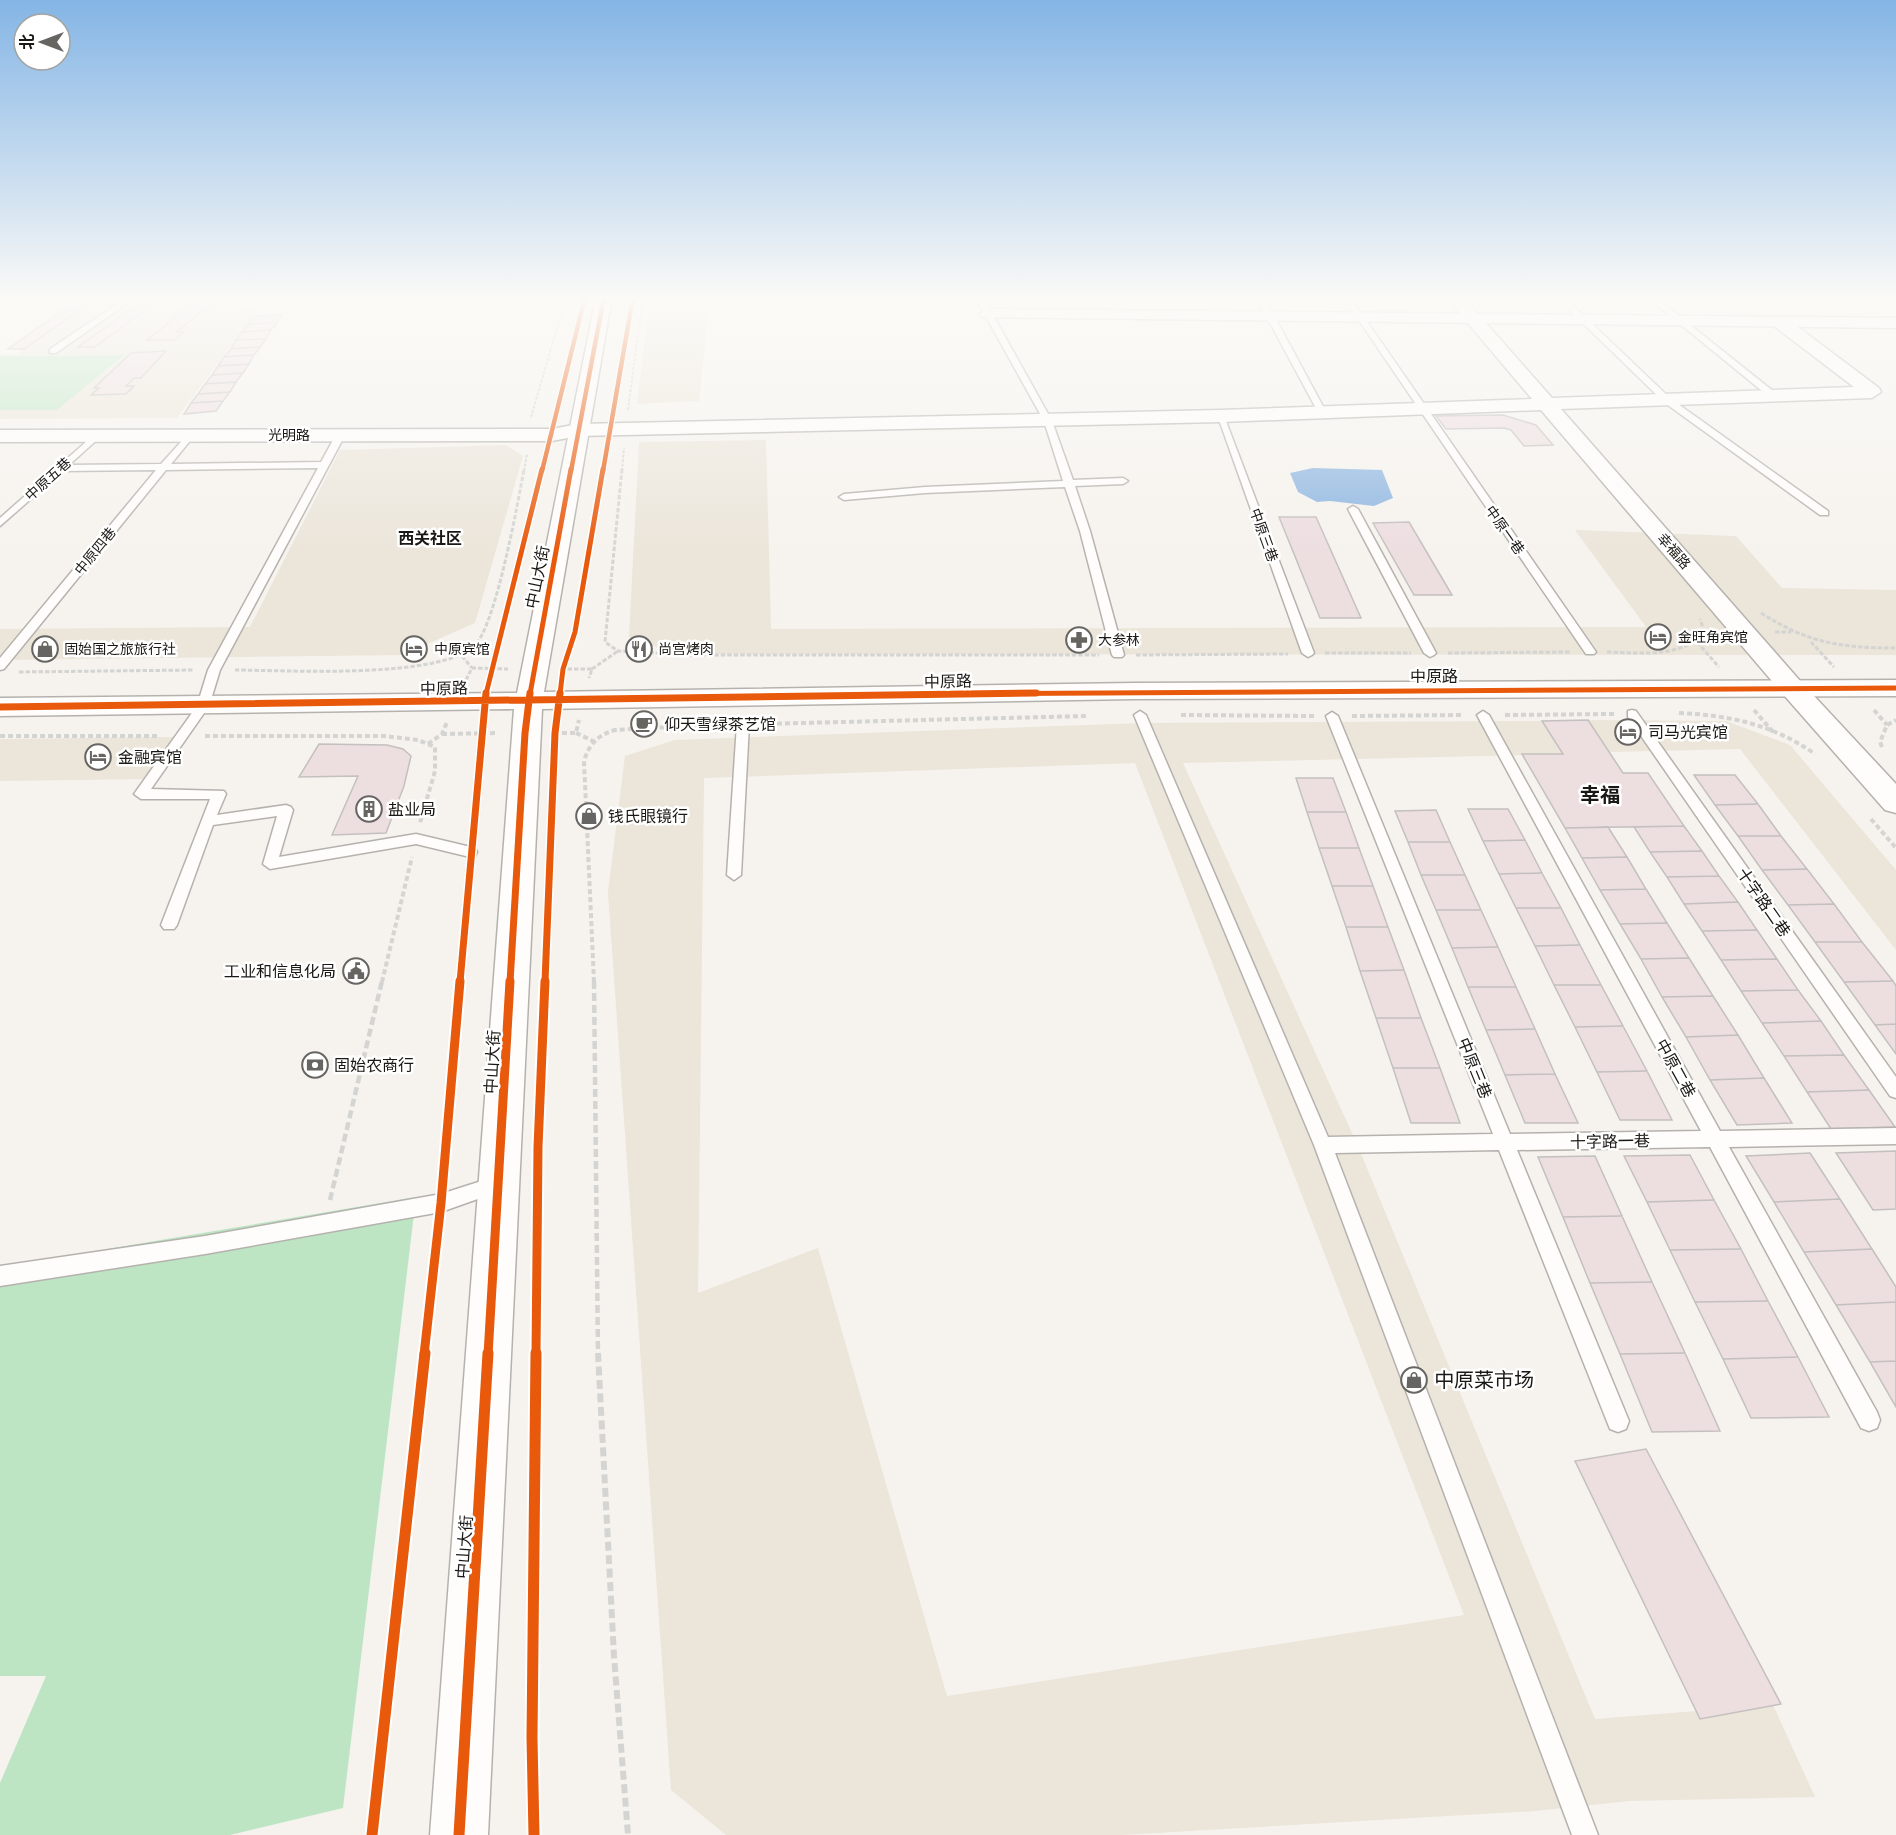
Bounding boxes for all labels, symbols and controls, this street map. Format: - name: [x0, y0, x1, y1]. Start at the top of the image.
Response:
- north arrow: [12, 12, 72, 72]
- text: 北: [16, 34, 38, 50]
- street label: 光明路: [268, 425, 310, 444]
- street label: 中原五巷: [21, 453, 75, 504]
- street label: 中原一巷: [1482, 501, 1529, 558]
- street label: 中原三巷: [1246, 505, 1283, 564]
- street label: 中原四巷: [70, 523, 120, 578]
- district label: 西关社区: [398, 527, 462, 549]
- street label: 幸福路: [1653, 529, 1695, 573]
- street label: 中山大街: [520, 543, 554, 611]
- hotel icon: 金旺角宾馆: [1643, 622, 1673, 652]
- pharmacy icon: 大参林: [1064, 625, 1094, 655]
- place label: 金旺角宾馆: [1678, 627, 1748, 646]
- place label: 大参林: [1098, 630, 1140, 649]
- shop icon: 固始国之旅旅行社: [30, 634, 60, 664]
- hotel icon: 中原宾馆: [399, 634, 429, 664]
- restaurant icon: 尚宫烤肉: [624, 634, 654, 664]
- place label: 固始国之旅旅行社: [64, 639, 176, 658]
- place label: 中原宾馆: [434, 639, 490, 658]
- place label: 尚宫烤肉: [658, 639, 714, 658]
- street label: 中原路: [1410, 665, 1458, 687]
- street label: 中原路: [924, 670, 972, 692]
- street label: 中原路: [420, 677, 468, 699]
- cafe icon: 仰天雪绿茶艺馆: [629, 709, 659, 739]
- place label: 仰天雪绿茶艺馆: [664, 713, 776, 735]
- hotel icon: 司马光宾馆: [1613, 717, 1643, 747]
- place label: 司马光宾馆: [1648, 721, 1728, 743]
- hotel icon: 金融宾馆: [83, 742, 113, 772]
- place label: 金融宾馆: [118, 746, 182, 768]
- district label: 幸福: [1580, 781, 1620, 808]
- building icon: 盐业局: [354, 794, 384, 824]
- place label: 盐业局: [388, 798, 436, 820]
- shop icon: 钱氏眼镜行: [574, 801, 604, 831]
- place label: 钱氏眼镜行: [608, 805, 688, 827]
- street label: 十字路二巷: [1732, 863, 1796, 941]
- public building icon: 工业和信息化局: [341, 956, 371, 986]
- place label: 工业和信息化局: [224, 960, 336, 982]
- street label: 中山大街: [479, 1029, 505, 1095]
- street label: 中原三巷: [1453, 1034, 1497, 1102]
- street label: 中原二巷: [1651, 1035, 1701, 1101]
- bank icon: 固始农商行: [300, 1050, 330, 1080]
- place label: 固始农商行: [334, 1054, 414, 1076]
- street label: 十字路一巷: [1570, 1129, 1650, 1153]
- shop icon: 中原菜市场: [1399, 1365, 1429, 1395]
- place label: 中原菜市场: [1434, 1366, 1534, 1393]
- street label: 中山大街: [451, 1514, 477, 1580]

